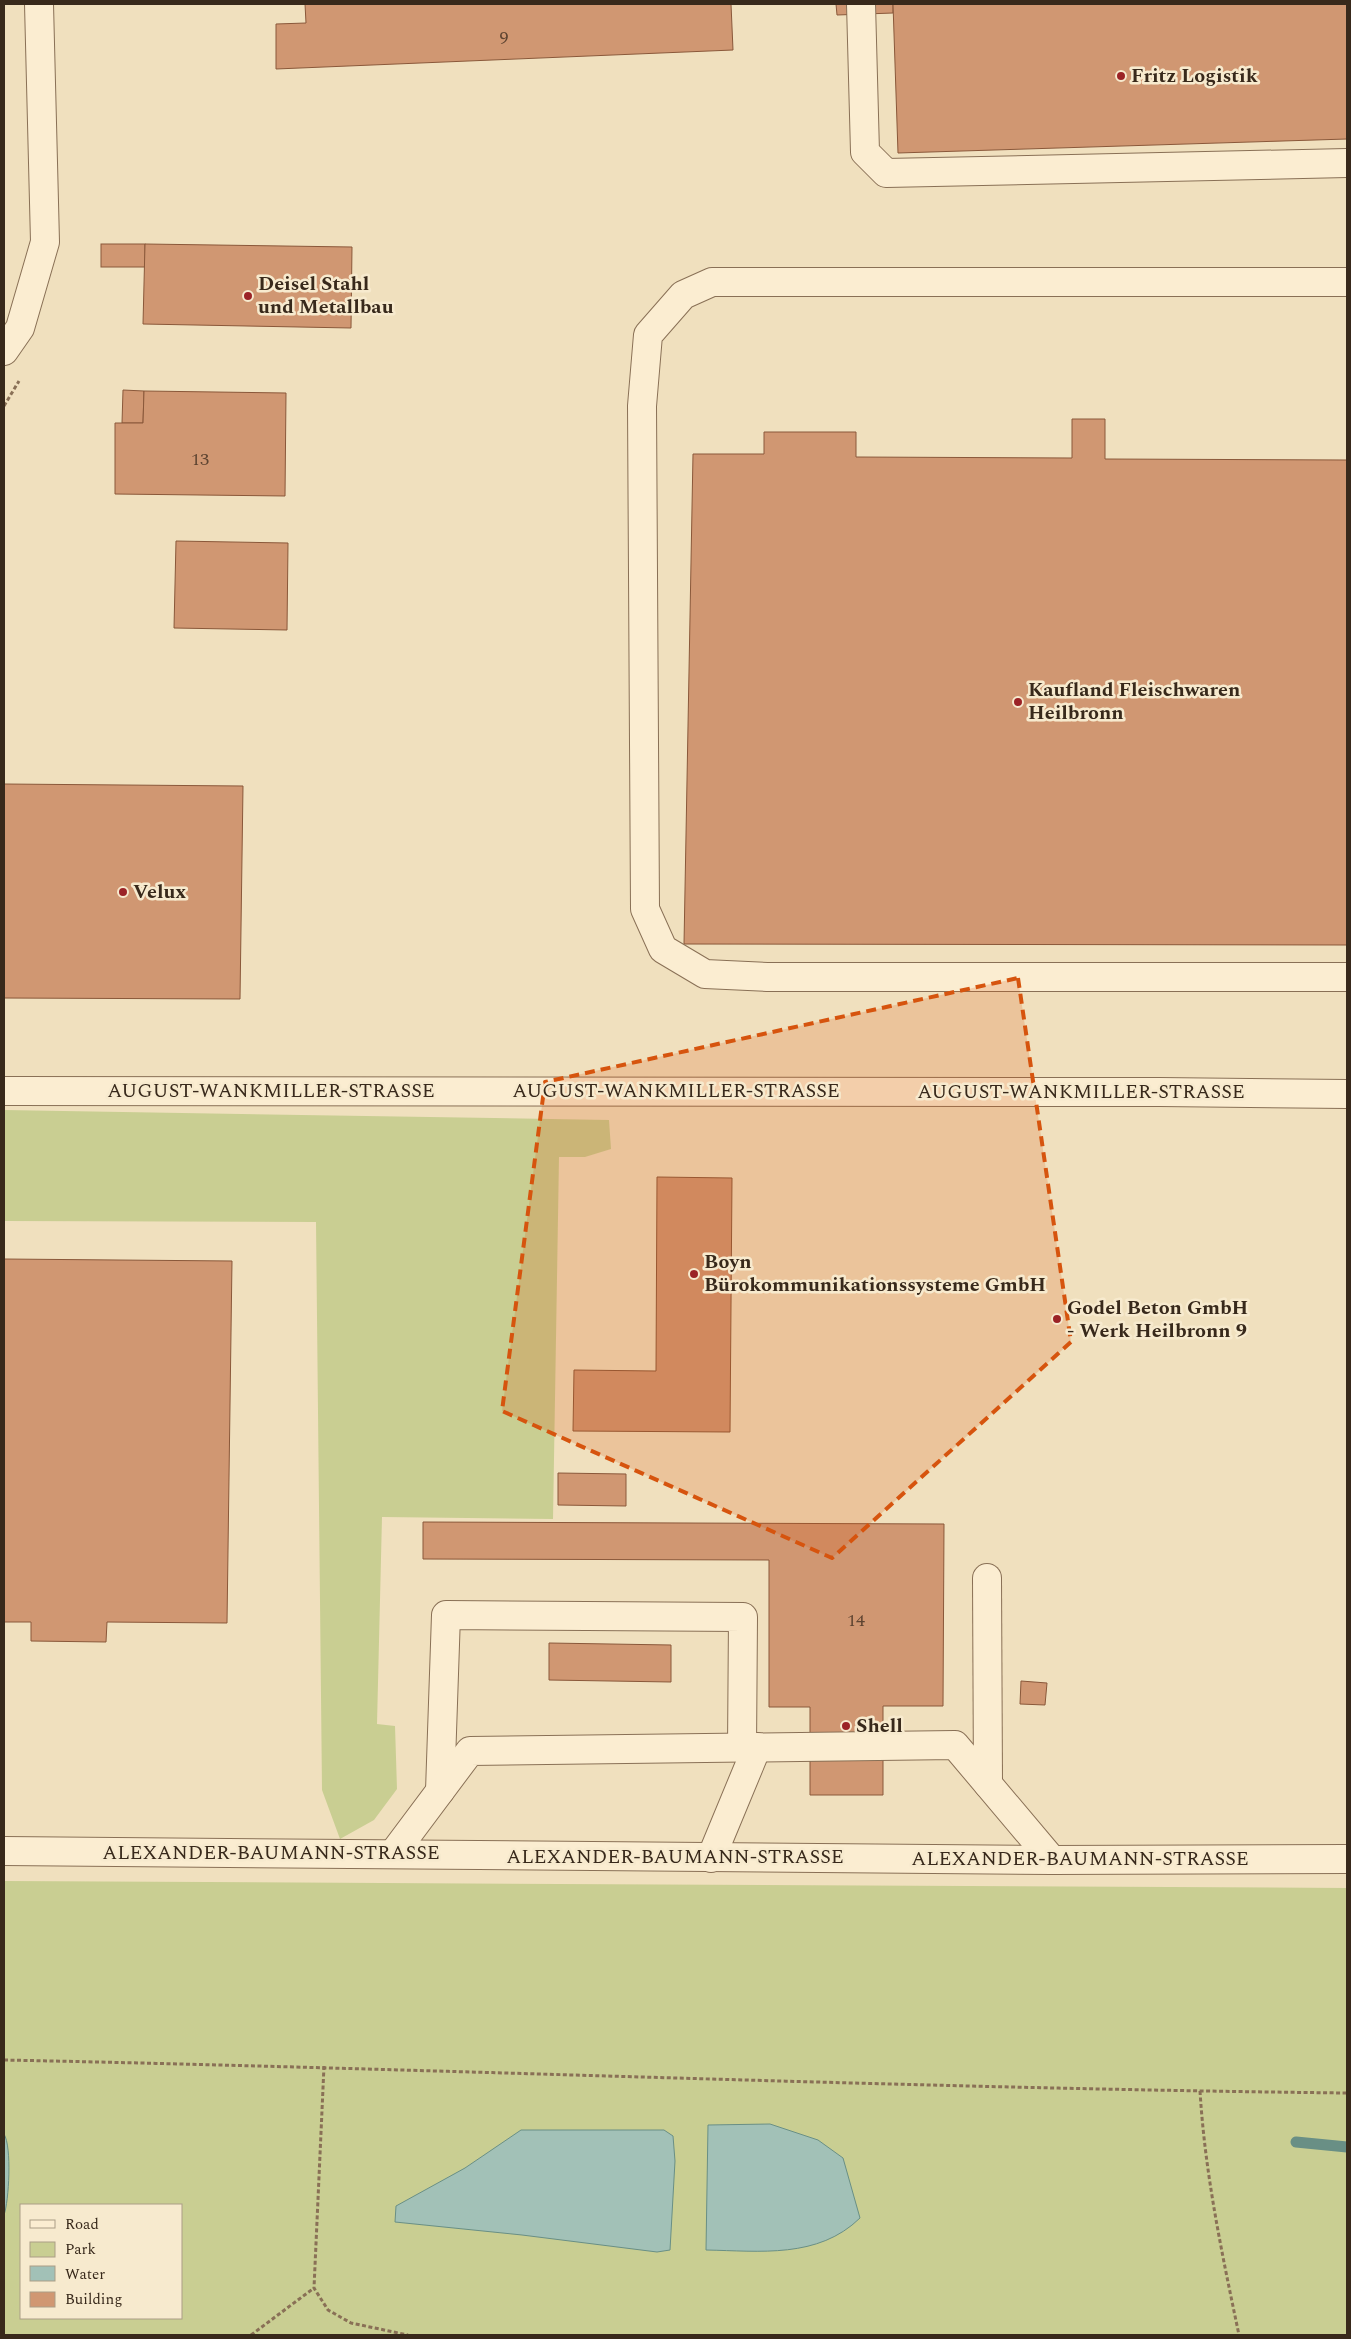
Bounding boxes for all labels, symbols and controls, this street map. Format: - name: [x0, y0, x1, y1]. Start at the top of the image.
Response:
- house number: 9: [500, 24, 509, 51]
- place label: Fritz Logistik: [1131, 61, 1258, 91]
- marker: Fritz Logistik: [1115, 70, 1127, 82]
- place label: Deisel Stahl und Metallbau: [258, 269, 394, 322]
- marker: Deisel Stahl und Metallbau: [242, 290, 254, 302]
- house number: 13: [191, 446, 209, 473]
- place label: Kaufland Fleischwaren Heilbronn: [1028, 675, 1240, 728]
- marker: Kaufland Fleischwaren Heilbronn: [1012, 696, 1024, 708]
- place label: Velux: [133, 877, 186, 907]
- marker: Velux: [117, 886, 129, 898]
- street label: AUGUST-WANKMILLER-STRASSE: [107, 1076, 435, 1106]
- street label: AUGUST-WANKMILLER-STRASSE: [512, 1076, 840, 1106]
- street label: AUGUST-WANKMILLER-STRASSE: [917, 1077, 1245, 1107]
- place label: Boyn Bürokommunikationssysteme GmbH: [704, 1247, 1046, 1300]
- marker: Boyn Bürokommunikationssysteme GmbH: [688, 1268, 700, 1280]
- place label: Godel Beton GmbH - Werk Heilbronn 9: [1067, 1293, 1248, 1346]
- marker: Godel Beton GmbH - Werk Heilbronn 9: [1051, 1313, 1063, 1325]
- house number: 14: [847, 1607, 865, 1634]
- place label: Shell: [856, 1711, 903, 1741]
- marker: Shell: [840, 1720, 852, 1732]
- street label: ALEXANDER-BAUMANN-STRASSE: [102, 1838, 440, 1868]
- street label: ALEXANDER-BAUMANN-STRASSE: [506, 1842, 844, 1872]
- street label: ALEXANDER-BAUMANN-STRASSE: [911, 1844, 1249, 1874]
- legend: [20, 2204, 182, 2319]
- text: Road: [65, 2213, 99, 2236]
- text: Park: [65, 2238, 96, 2261]
- text: Water: [65, 2263, 105, 2286]
- text: Building: [65, 2288, 122, 2311]

